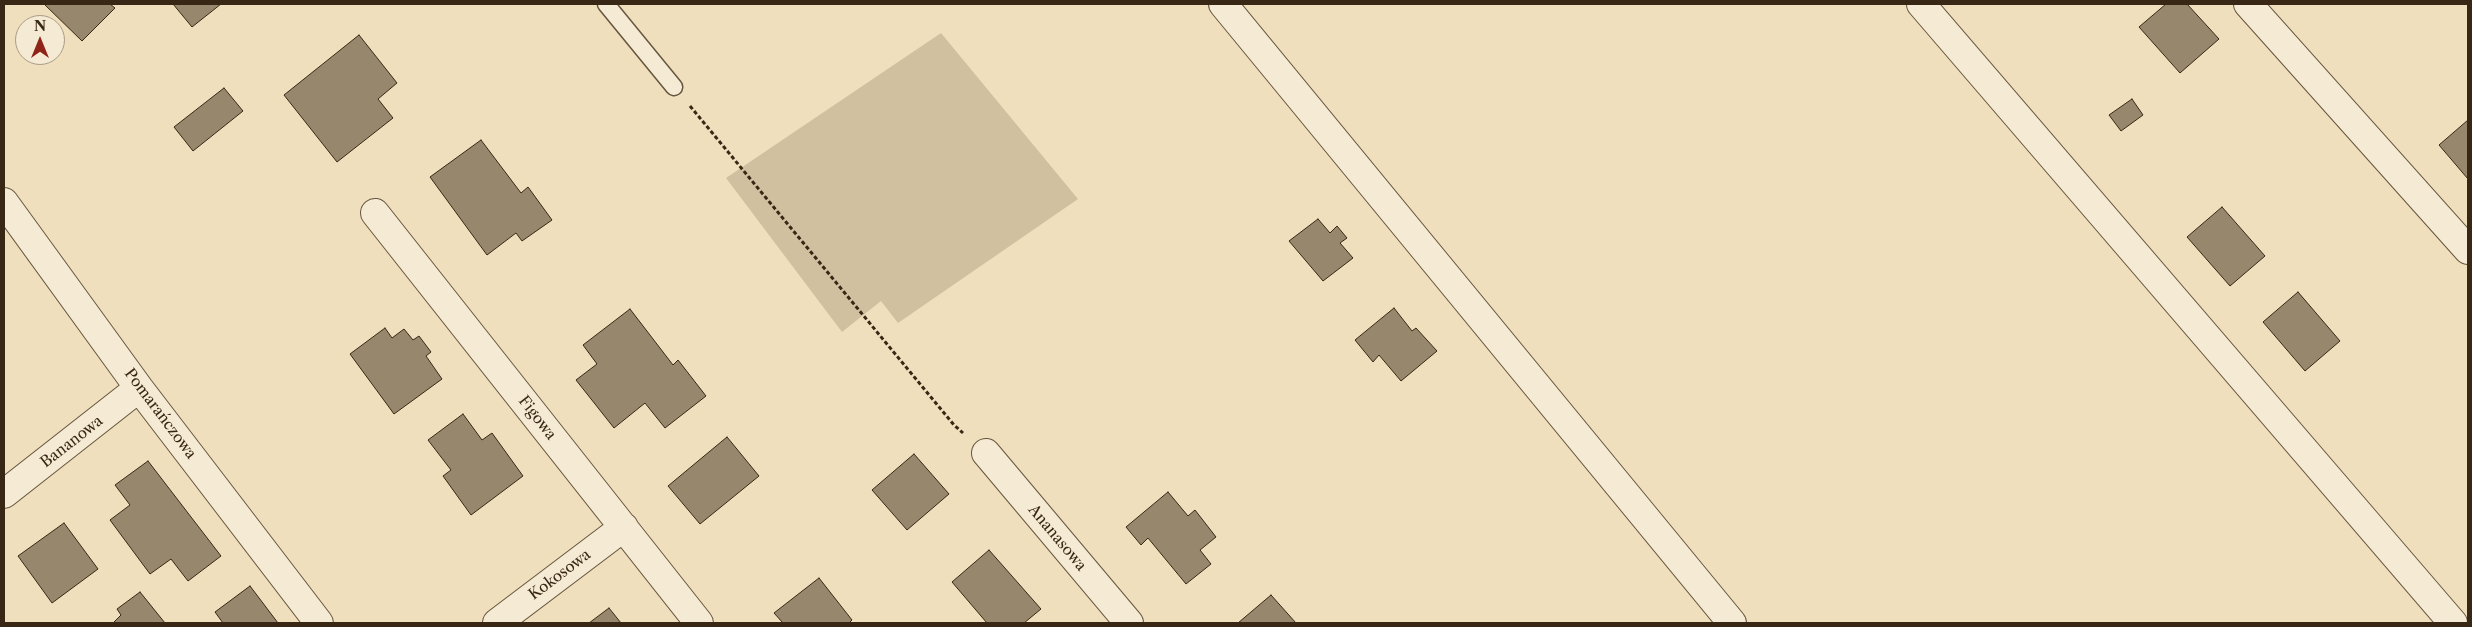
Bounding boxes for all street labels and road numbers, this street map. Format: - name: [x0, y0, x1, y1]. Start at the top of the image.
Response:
- street label: Pomarańczowa: [120, 365, 200, 463]
- street label: Figowa: [514, 392, 560, 444]
- street label: Bananowa: [37, 412, 107, 472]
- street label: Ananasowa: [1024, 501, 1090, 575]
- street label: Kokosowa: [525, 546, 595, 604]

